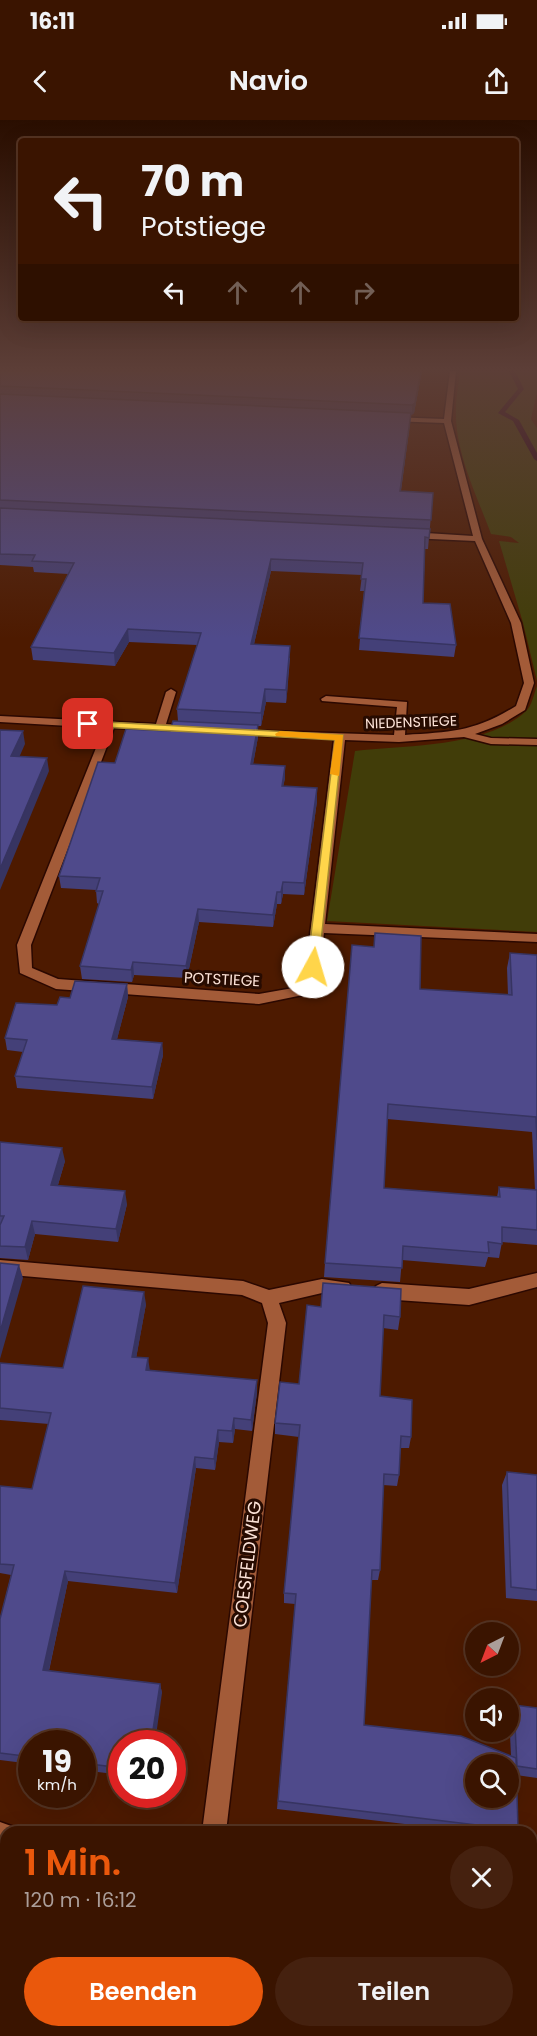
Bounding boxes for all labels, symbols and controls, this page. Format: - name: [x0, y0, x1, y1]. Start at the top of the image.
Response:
- text: 16:11: [30, 6, 75, 37]
- text: Navio: [229, 62, 308, 99]
- icon: back: [24, 65, 57, 98]
- icon: share: [480, 65, 513, 98]
- text: 70 m: [141, 152, 244, 211]
- icon: left: [42, 162, 120, 240]
- text: Potstiege: [141, 208, 266, 245]
- icon: left: [158, 276, 191, 309]
- icon: ahead: [221, 276, 254, 309]
- icon: ahead: [284, 276, 317, 309]
- icon: right: [347, 276, 380, 309]
- pin: [62, 698, 113, 749]
- icon: arrive: [71, 707, 104, 740]
- street label: NIEDENSTIEGE: [365, 710, 457, 734]
- position arrow: [281, 935, 345, 999]
- street label: POTSTIEGE: [183, 967, 261, 991]
- street label: COESFELDWEG: [227, 1499, 267, 1629]
- north arrow: [465, 1622, 519, 1676]
- map controls: [465, 1622, 519, 1808]
- button: sound: [465, 1688, 519, 1742]
- speed limit sign: 20: [108, 1730, 186, 1808]
- text: 19: [42, 1740, 72, 1783]
- button: search: [465, 1754, 519, 1808]
- text: km/h: [37, 1774, 77, 1795]
- text: 1 Min.: [24, 1837, 121, 1888]
- button: close: [450, 1846, 513, 1909]
- text: 120 m · 16:12: [24, 1886, 137, 1914]
- button: Beenden: [24, 1957, 263, 2026]
- button: Teilen: [275, 1957, 513, 2026]

